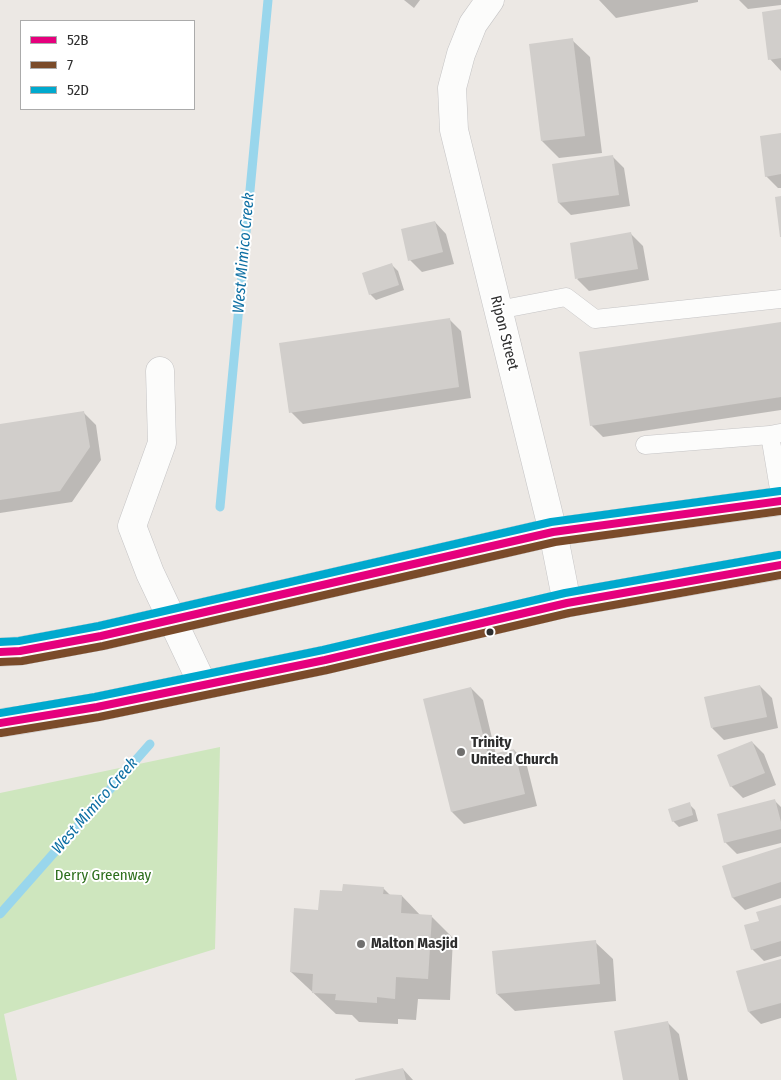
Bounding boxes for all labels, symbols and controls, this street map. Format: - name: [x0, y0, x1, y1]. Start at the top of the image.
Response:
- legend: [20, 20, 195, 110]
- text: 52B: [67, 31, 89, 49]
- text: 7: [67, 56, 73, 74]
- text: 52D: [67, 81, 89, 99]
- water label: West Mimico Creek: [229, 192, 259, 314]
- street label: Ripon Street: [486, 294, 522, 372]
- unlabelled marker: [485, 627, 495, 637]
- place label: Trinity United Church: [471, 734, 558, 769]
- marker: Trinity United Church: [455, 746, 467, 758]
- water label: West Mimico Creek: [48, 754, 142, 858]
- park label: Derry Greenway: [55, 867, 151, 885]
- place label: Malton Masjid: [371, 935, 458, 953]
- marker: Malton Masjid: [355, 938, 367, 950]

